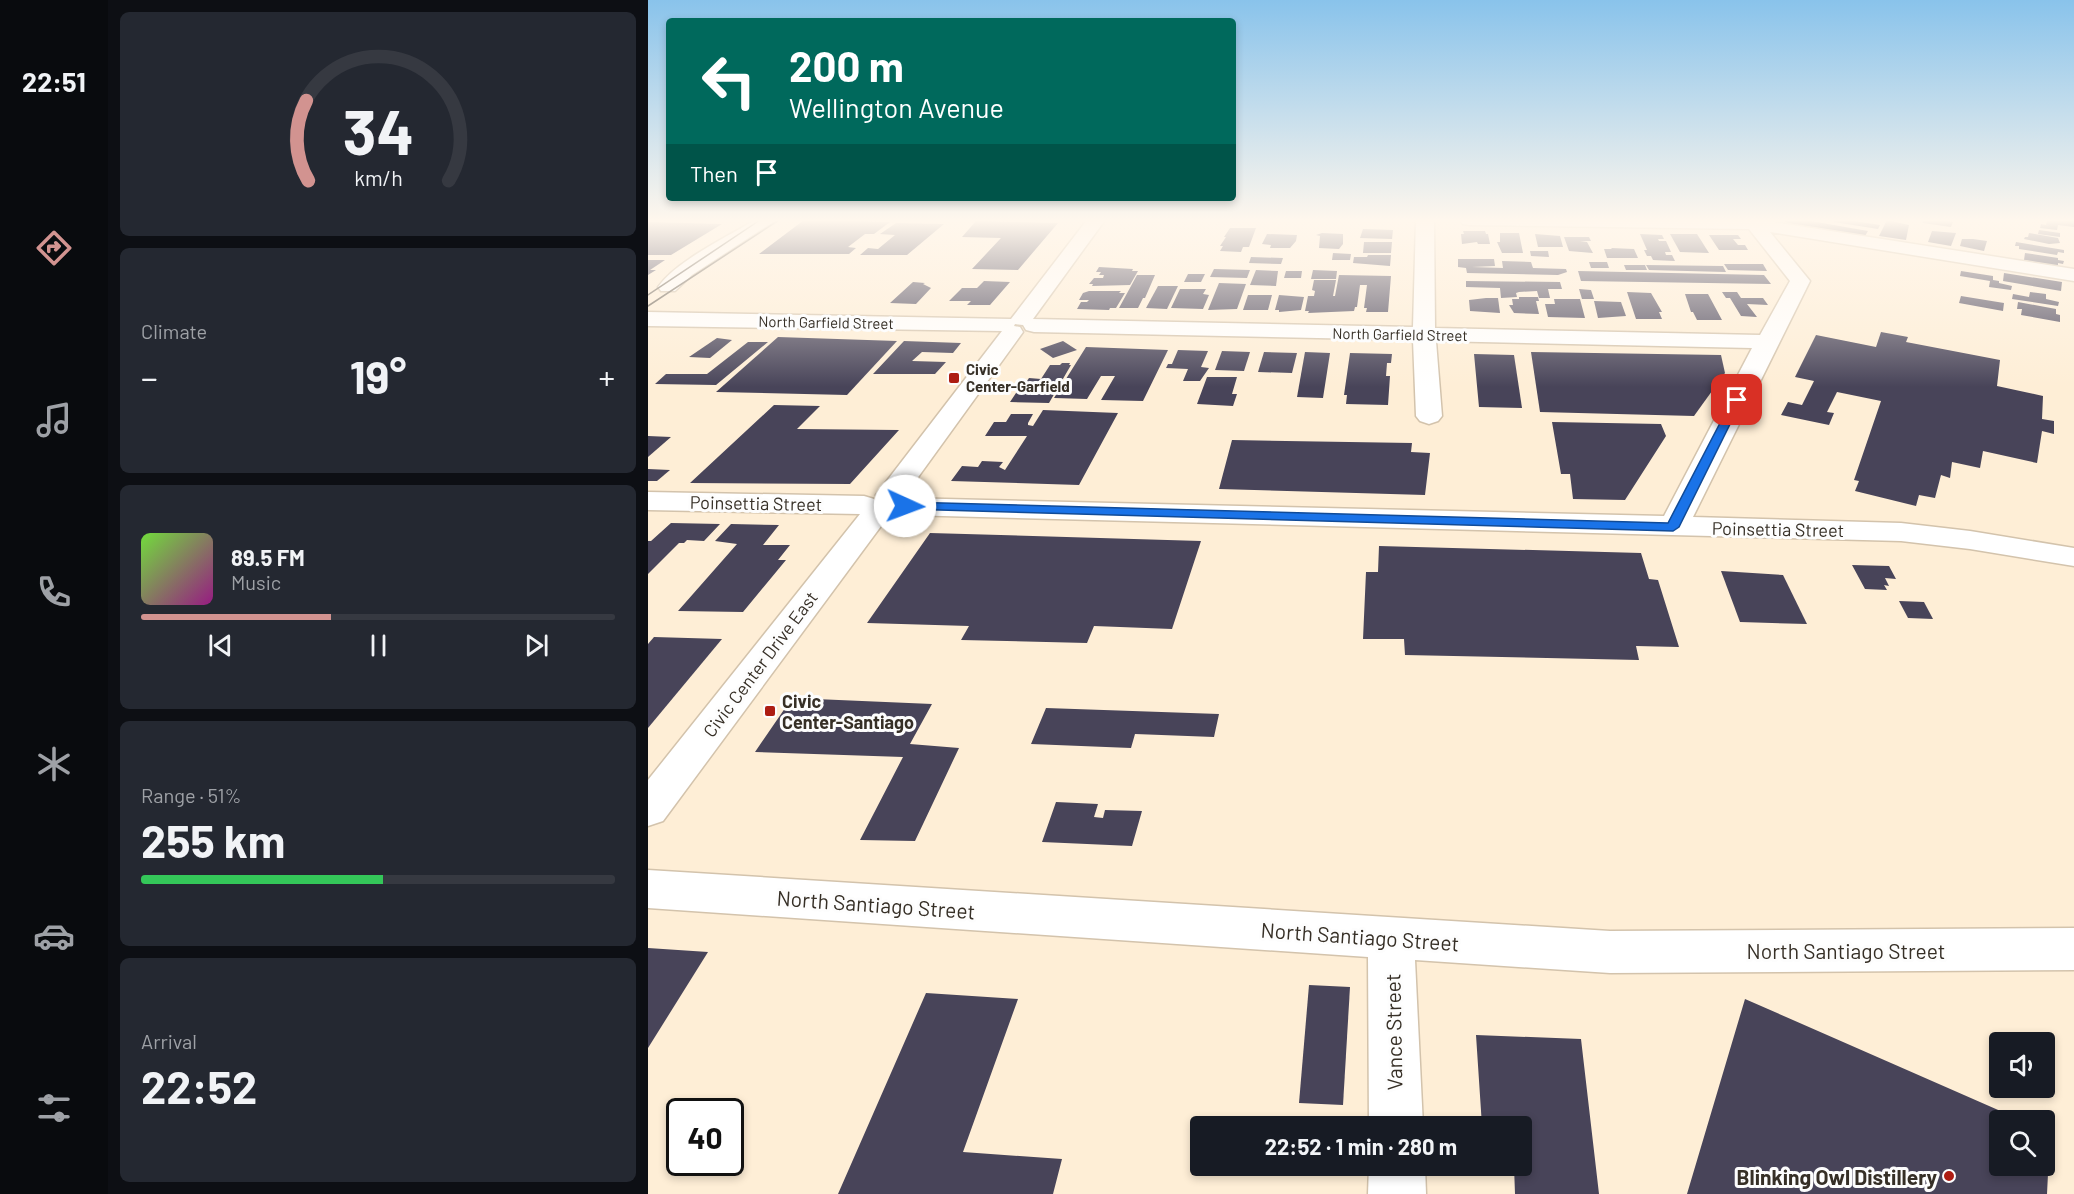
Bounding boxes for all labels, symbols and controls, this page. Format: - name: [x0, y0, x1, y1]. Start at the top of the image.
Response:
- text: 200 m: [789, 40, 904, 90]
- icon: left: [690, 42, 768, 120]
- text: 22:51: [22, 65, 86, 97]
- text: Wellington Avenue: [789, 91, 1004, 123]
- text: 34: [342, 93, 414, 167]
- icon: arrive: [750, 156, 783, 189]
- text: Then: [690, 160, 738, 186]
- text: km/h: [354, 166, 402, 191]
- icon: directions: [33, 227, 75, 269]
- street label: North Garfield Street: [758, 312, 894, 332]
- text: Climate: [141, 319, 207, 343]
- street label: North Garfield Street: [1332, 324, 1468, 344]
- text: 19°: [350, 349, 406, 403]
- text: −: [141, 357, 158, 397]
- text: +: [599, 357, 615, 397]
- place label: Civic Center-Garfield: [966, 360, 1070, 395]
- marker: Civic Center-Garfield: [947, 371, 961, 385]
- pin: [1711, 374, 1762, 425]
- icon: arrive: [1720, 383, 1753, 416]
- icon: music: [33, 399, 75, 441]
- position arrow: [873, 474, 937, 538]
- street label: Poinsettia Street: [690, 491, 822, 515]
- street label: Poinsettia Street: [1712, 517, 1844, 541]
- text: 89.5 FM: [231, 544, 305, 570]
- text: Music: [231, 570, 281, 594]
- icon: phone: [33, 571, 75, 613]
- street label: Civic Center Drive East: [698, 587, 822, 741]
- icon: previous: [204, 629, 237, 662]
- icon: pause: [362, 629, 395, 662]
- icon: next: [520, 629, 553, 662]
- place label: Civic Center-Santiago: [782, 690, 914, 733]
- marker: Civic Center-Santiago: [763, 704, 777, 718]
- icon: climate: [33, 743, 75, 785]
- text: Range · 51%: [141, 783, 241, 807]
- text: 255 km: [141, 813, 285, 867]
- street label: North Santiago Street: [776, 885, 976, 923]
- icon: car: [33, 915, 75, 957]
- street label: North Santiago Street: [1260, 917, 1460, 955]
- street label: North Santiago Street: [1747, 938, 1945, 963]
- street label: Vance Street: [1379, 973, 1407, 1091]
- text: Arrival: [141, 1029, 197, 1053]
- map controls: [1989, 1032, 2055, 1176]
- button: sound: [1989, 1032, 2055, 1098]
- text: 22:52: [141, 1059, 257, 1113]
- icon: filters: [33, 1087, 75, 1129]
- speed limit sign: 40: [666, 1098, 744, 1176]
- button: search: [1989, 1110, 2055, 1176]
- text: 22:52 · 1 min · 280 m: [1265, 1133, 1457, 1159]
- place label: Blinking Owl Distillery: [1737, 1164, 1937, 1189]
- marker: Blinking Owl Distillery: [1942, 1169, 1956, 1183]

